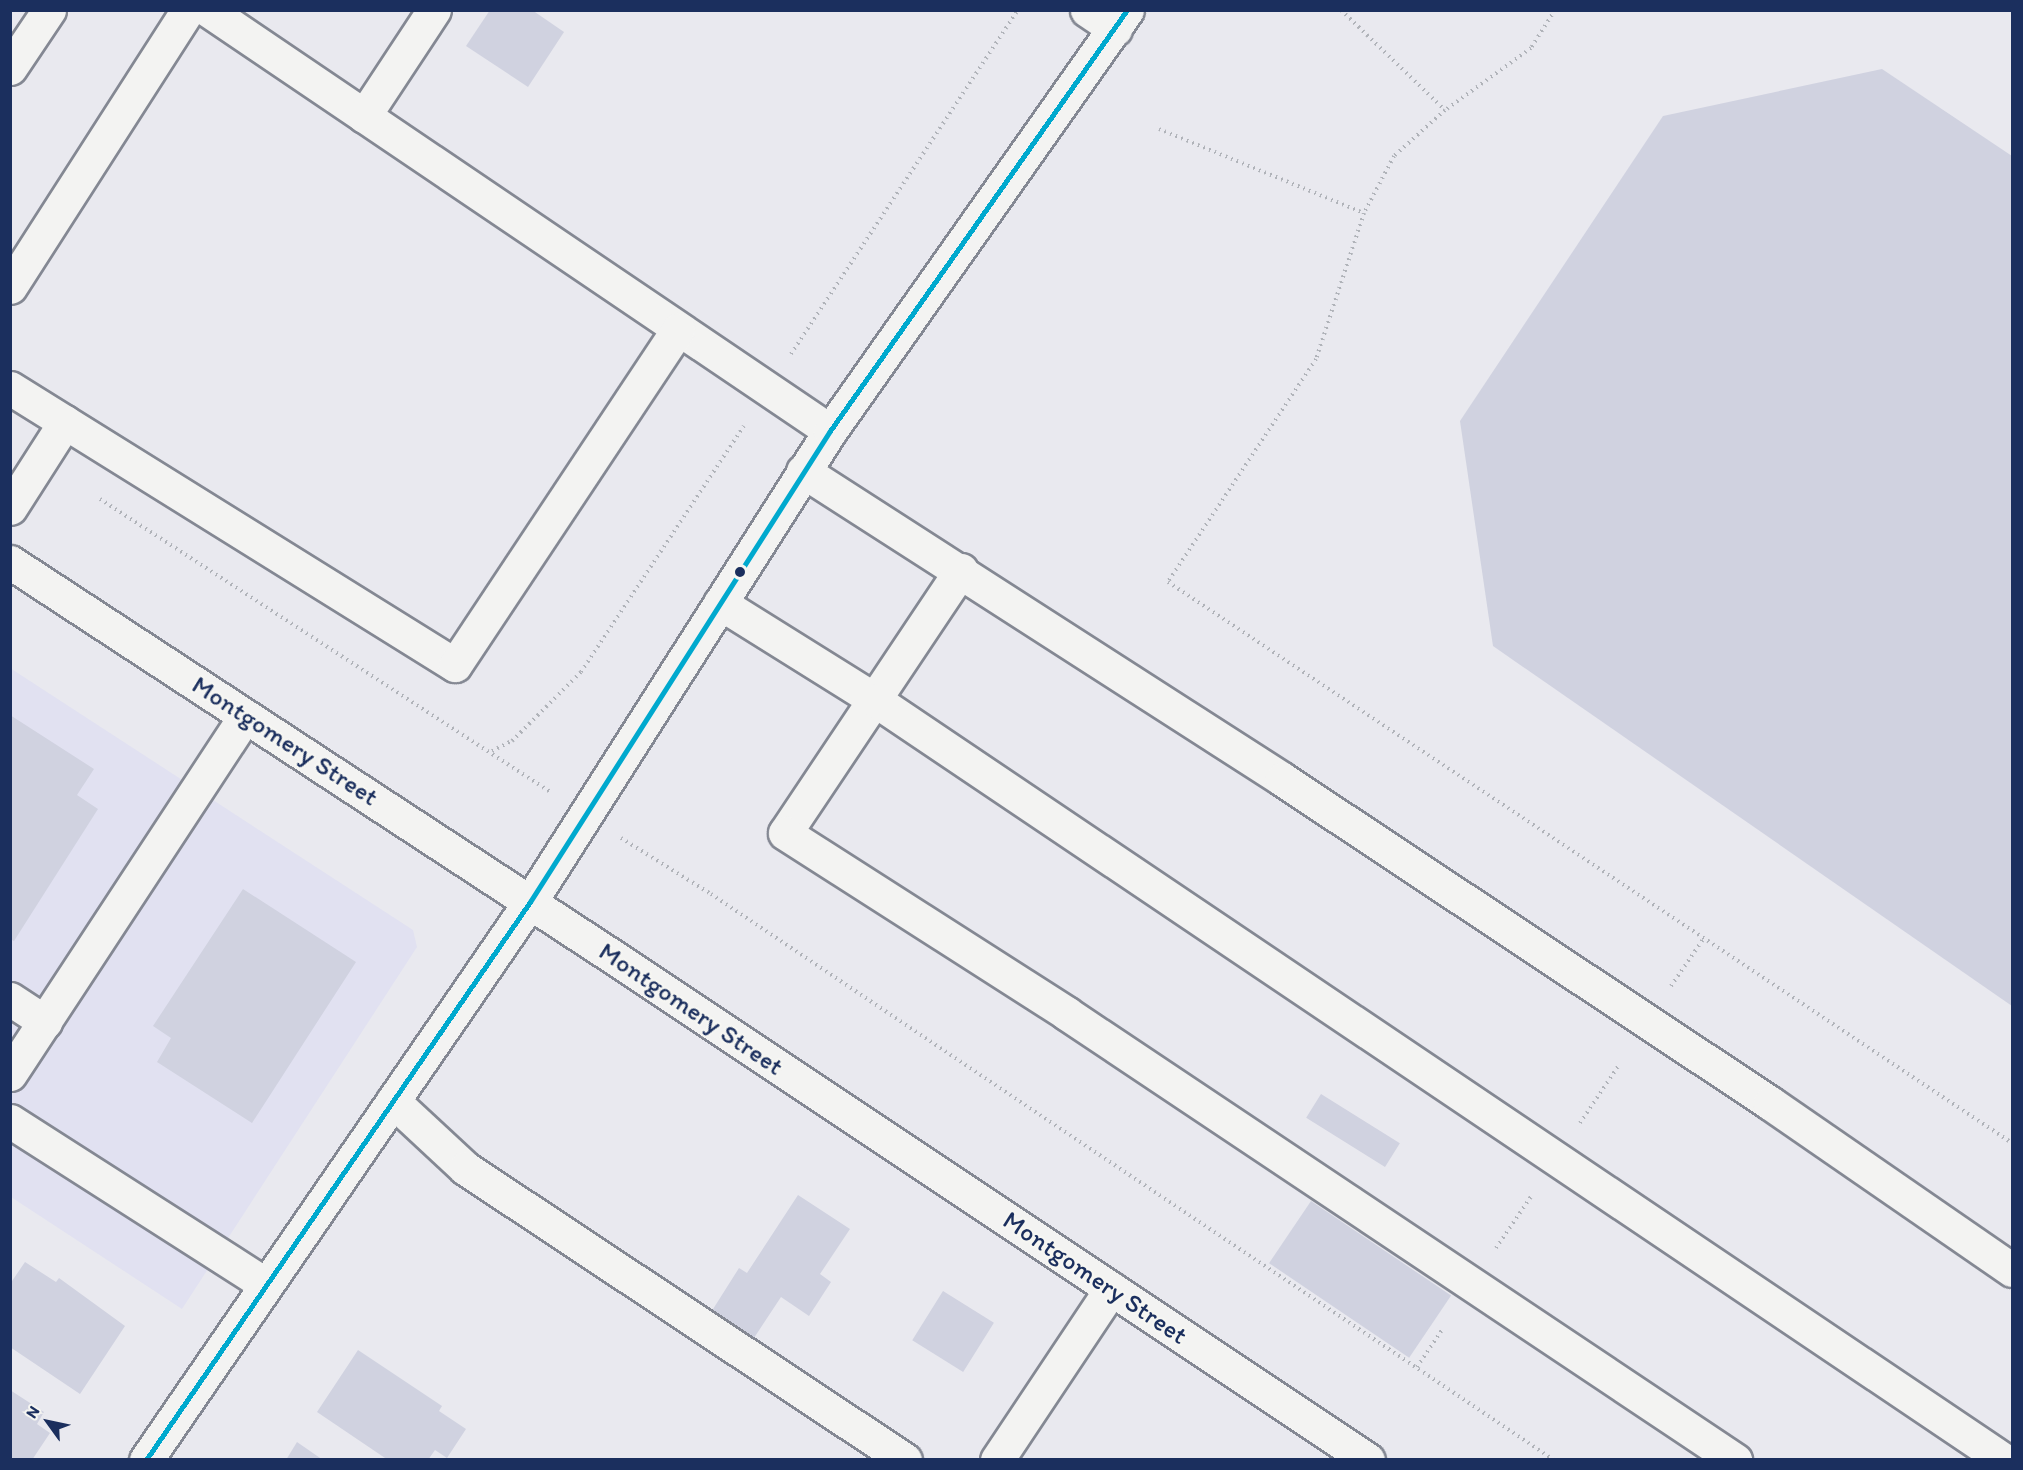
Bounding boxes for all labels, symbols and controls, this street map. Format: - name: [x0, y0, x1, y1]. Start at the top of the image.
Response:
- unlabelled marker: [734, 566, 746, 578]
- street label: Montgomery Street: [186, 669, 384, 813]
- street label: Montgomery Street: [593, 936, 789, 1082]
- street label: Montgomery Street: [997, 1205, 1193, 1351]
- north arrow: [18, 1392, 78, 1452]
- text: N: [22, 1402, 43, 1422]

